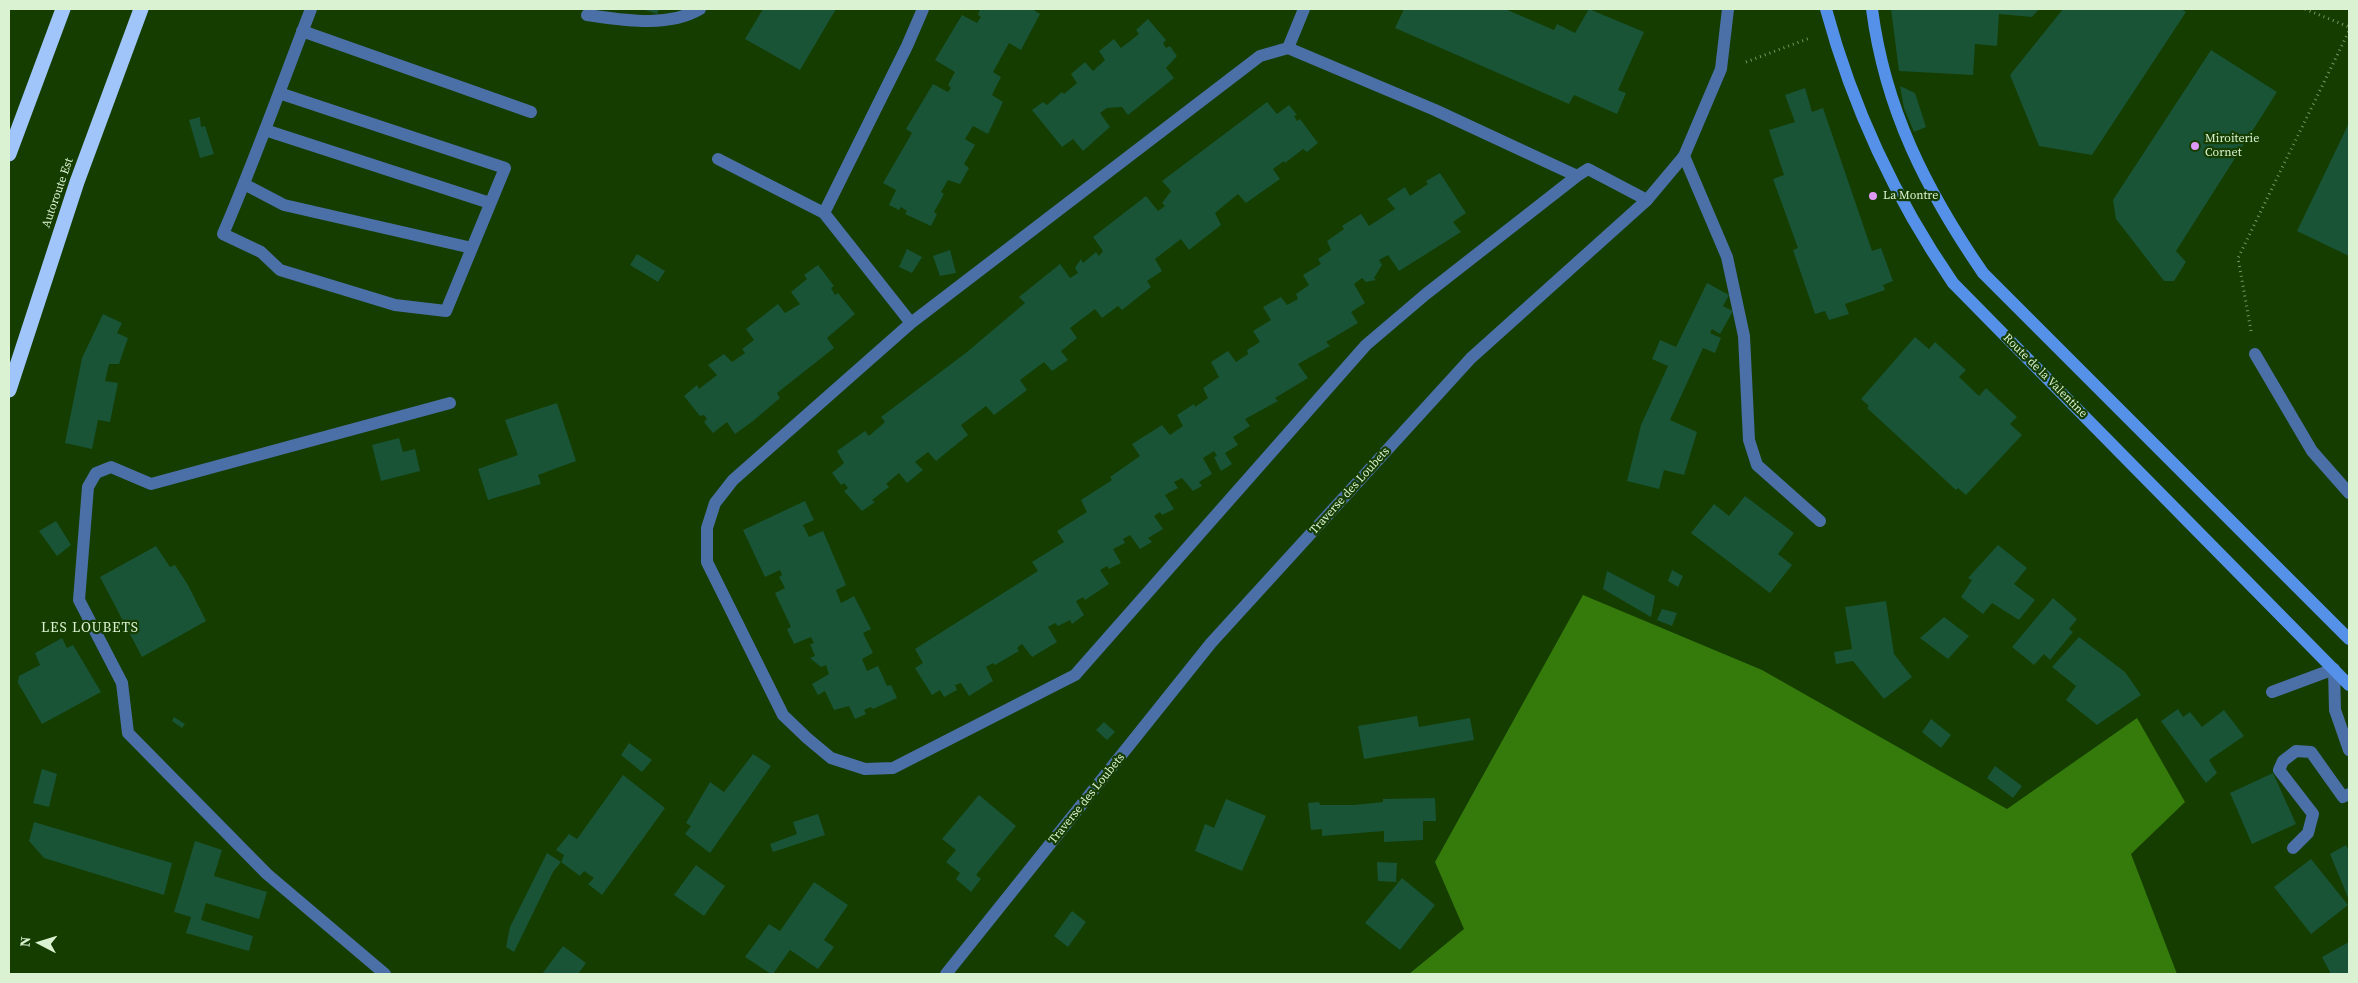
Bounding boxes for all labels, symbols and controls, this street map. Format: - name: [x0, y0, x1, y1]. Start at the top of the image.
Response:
- place label: Miroiterie Cornet: [2205, 132, 2259, 160]
- marker: Miroiterie Cornet: [2189, 140, 2201, 152]
- street label: Autoroute Est: [39, 156, 77, 230]
- place label: La Montre: [1883, 189, 1938, 203]
- marker: La Montre: [1867, 190, 1879, 202]
- street label: Route de la Valentine: [2000, 331, 2090, 421]
- street label: Traverse des Loubets: [1307, 444, 1393, 538]
- district label: LES LOUBETS: [40, 620, 140, 636]
- street label: Traverse des Loubets: [1046, 751, 1128, 847]
- north arrow: [15, 918, 65, 968]
- text: N: [15, 936, 35, 948]

